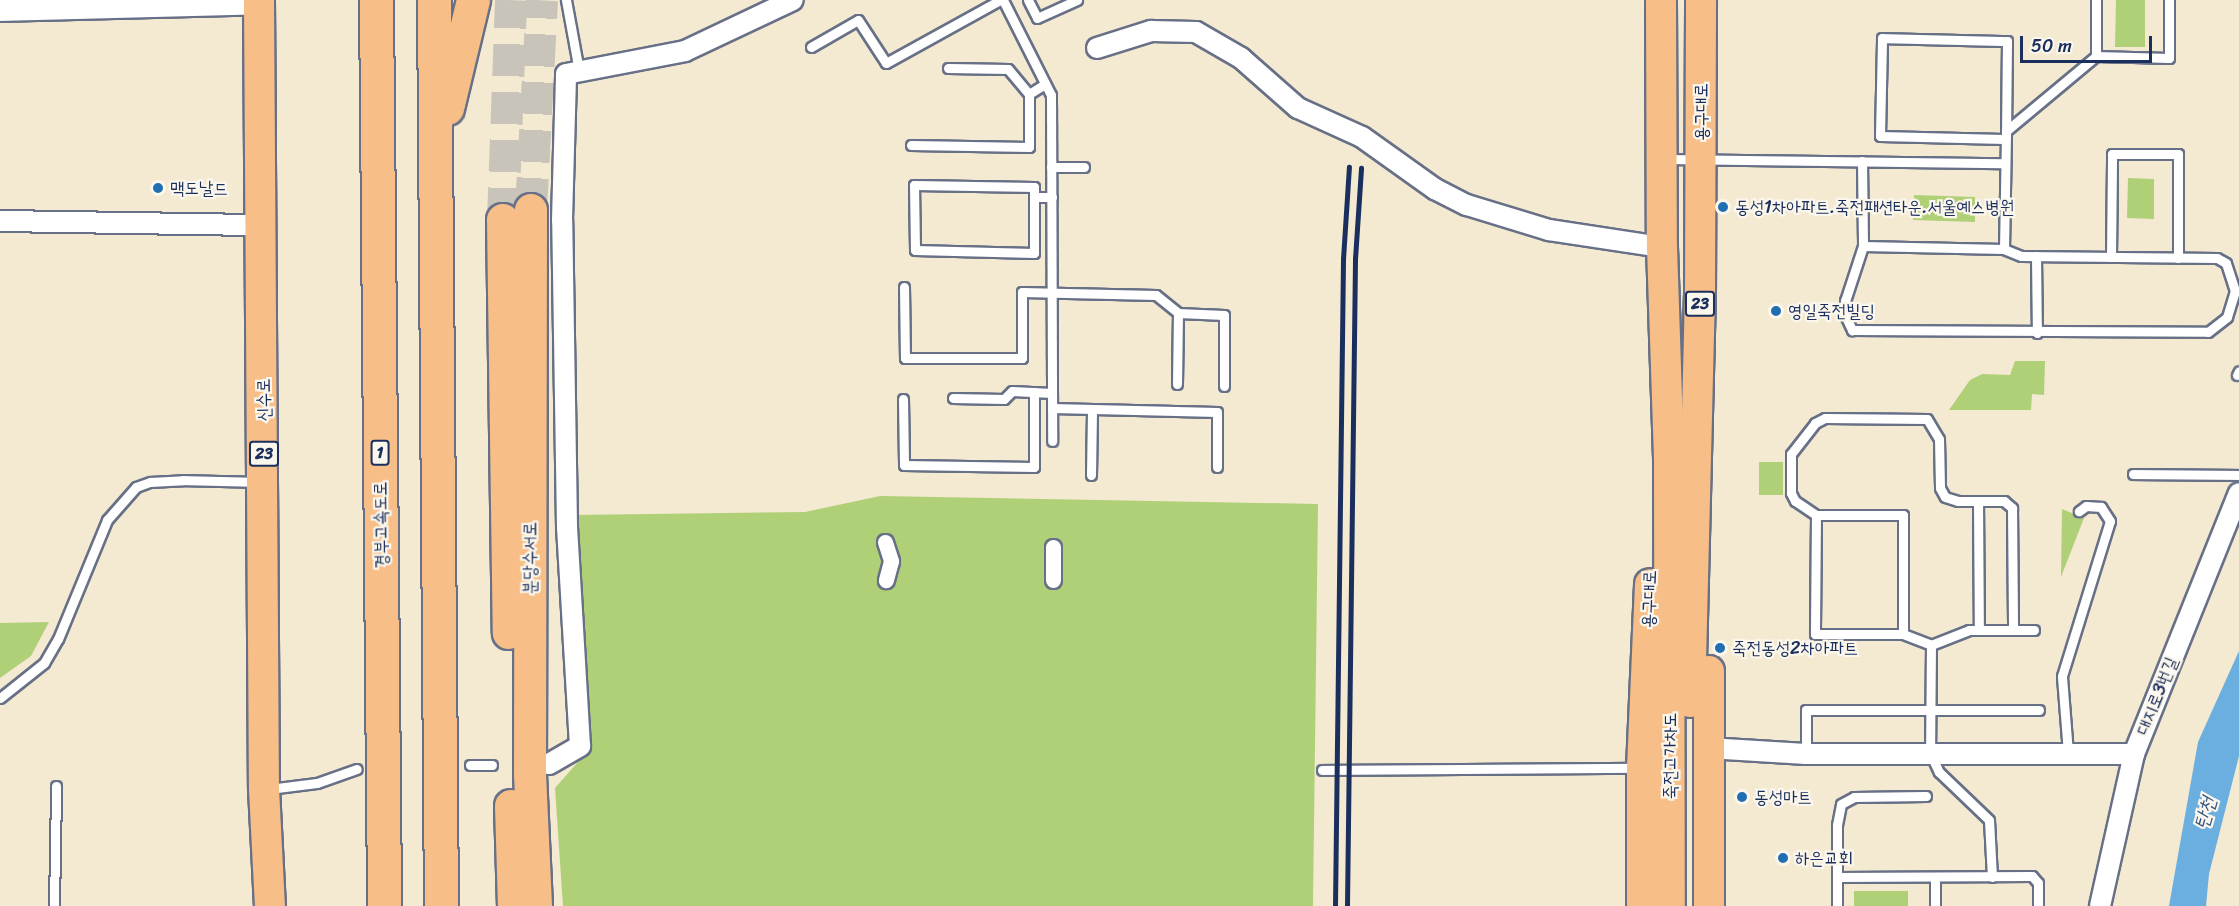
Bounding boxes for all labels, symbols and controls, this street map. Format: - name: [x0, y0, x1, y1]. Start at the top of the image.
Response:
- scale bar: [2023, 24, 2155, 62]
- text: 50 m: [2031, 30, 2072, 62]
- street label: 용구대로: [1690, 83, 1712, 141]
- place label: 맥도날드: [170, 177, 228, 199]
- marker: 맥도날드: [151, 181, 165, 195]
- place label: 동성1차아파트.죽전패션타운.서울예스병원: [1735, 196, 2014, 218]
- marker: 동성1차아파트.죽전패션타운.서울예스병원: [1716, 200, 1730, 214]
- road number: 23: [1684, 291, 1716, 317]
- place label: 영일죽전빌딩: [1788, 300, 1875, 322]
- marker: 영일죽전빌딩: [1769, 304, 1783, 318]
- street label: 신수로: [253, 378, 275, 422]
- road number: 1: [370, 440, 391, 466]
- road number: 23: [248, 441, 280, 467]
- street label: 경부고속도로: [369, 481, 393, 569]
- street label: 분당수서로: [519, 522, 541, 594]
- street label: 용구대로: [1637, 570, 1661, 628]
- place label: 죽전동성2차아파트: [1732, 637, 1858, 659]
- marker: 죽전동성2차아파트: [1713, 641, 1727, 655]
- street label: 대지로3번길: [2132, 654, 2182, 738]
- street label: 죽전고가차도: [1659, 713, 1681, 799]
- place label: 동성마트: [1754, 786, 1812, 808]
- marker: 동성마트: [1735, 790, 1749, 804]
- water label: 탄천: [2189, 794, 2221, 832]
- place label: 하은교회: [1795, 847, 1853, 869]
- marker: 하은교회: [1776, 851, 1790, 865]

